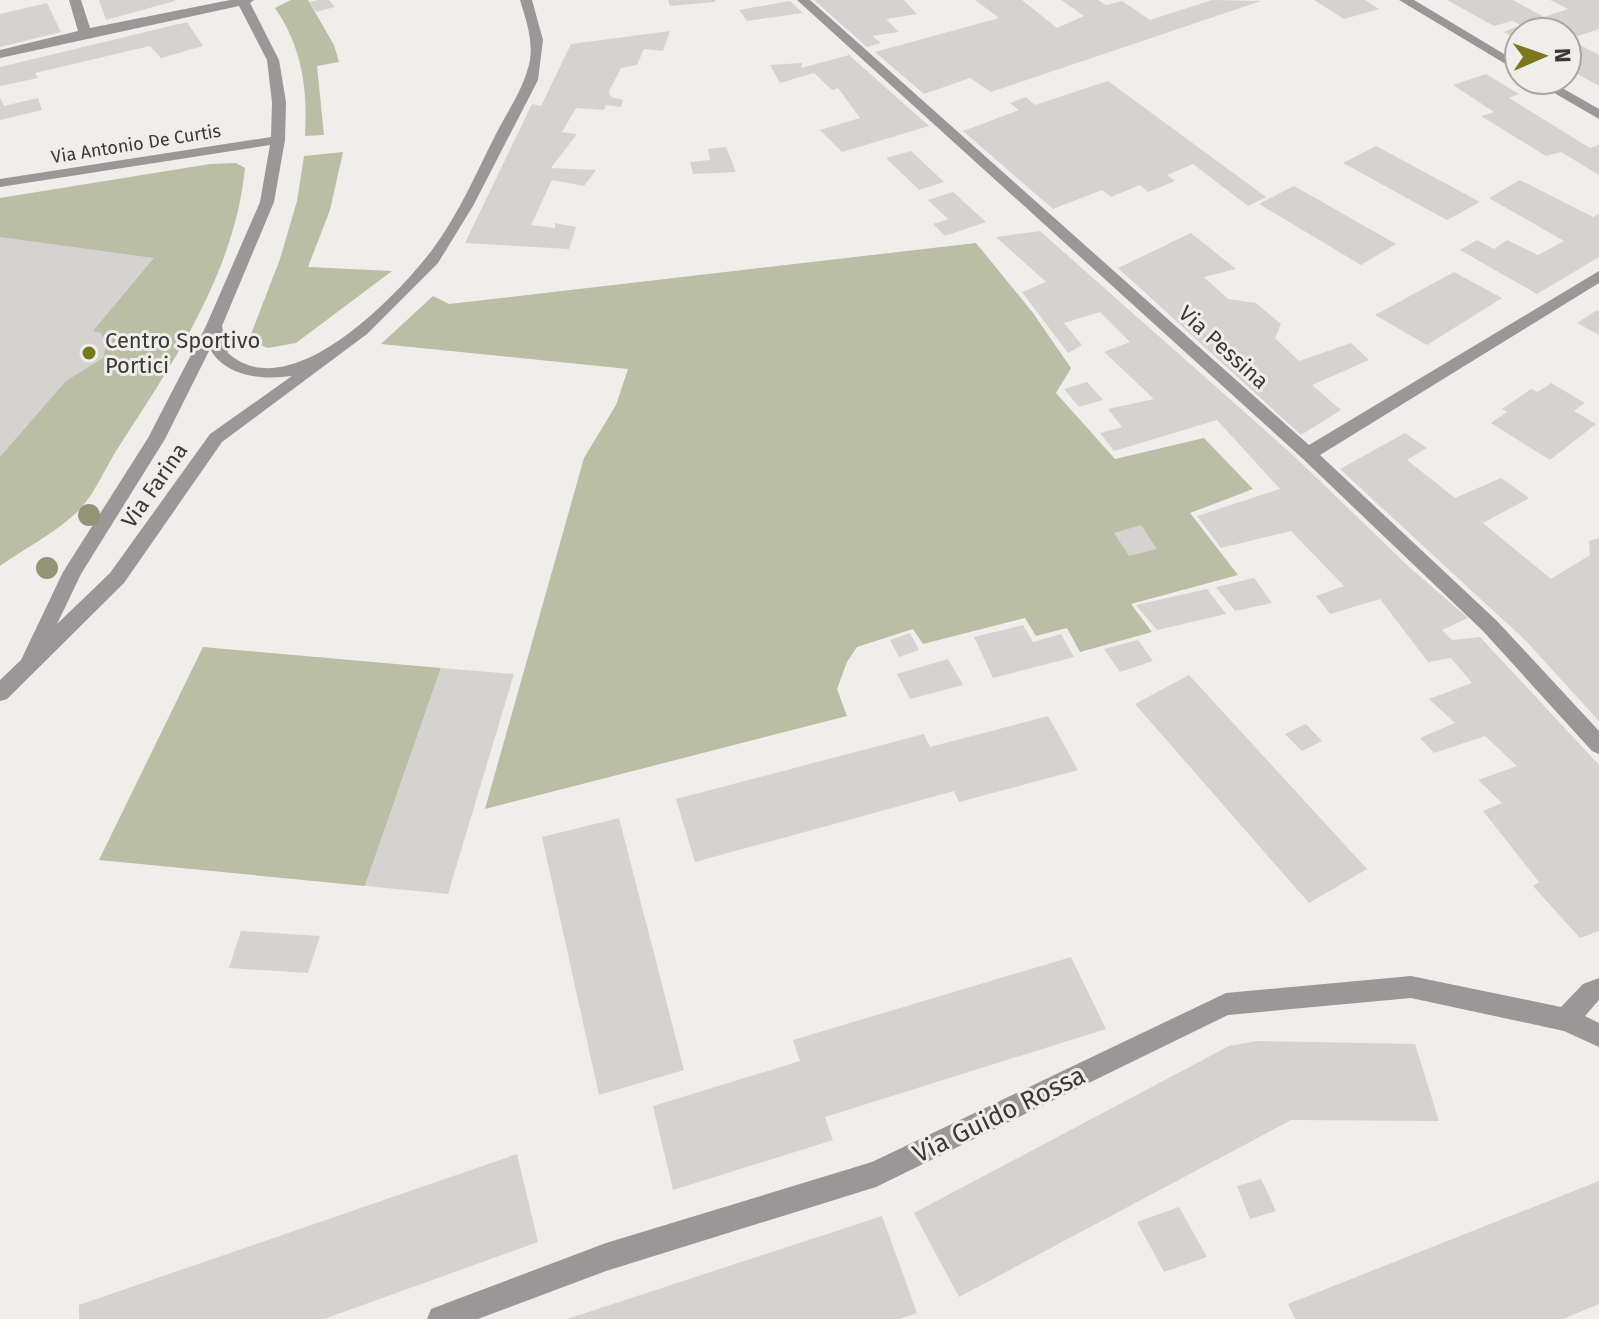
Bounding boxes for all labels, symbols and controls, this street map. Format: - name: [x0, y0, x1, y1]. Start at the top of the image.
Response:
- north arrow: [1503, 16, 1583, 96]
- text: N: [1549, 48, 1576, 63]
- street label: Via Antonio De Curtis: [50, 120, 222, 168]
- street label: Via Pessina: [1173, 300, 1274, 395]
- place label: Centro Sportivo Portici: [105, 327, 260, 379]
- marker: Centro Sportivo Portici: [80, 344, 98, 362]
- street label: Via Farina: [115, 438, 193, 533]
- street label: Via Guido Rossa: [908, 1059, 1090, 1170]

